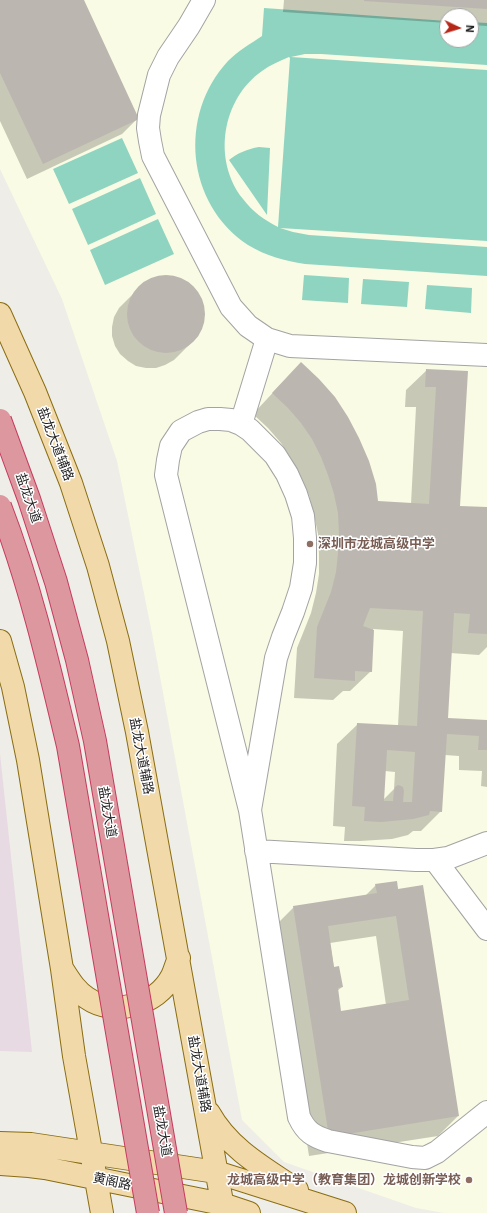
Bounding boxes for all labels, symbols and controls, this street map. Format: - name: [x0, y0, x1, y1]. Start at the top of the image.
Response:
- north arrow: [439, 8, 479, 48]
- text: N: [463, 24, 477, 33]
- street label: 盐龙大道辅路: [34, 405, 76, 483]
- street label: 盐龙大道: [12, 471, 44, 525]
- place label: 深圳市龙城高级中学: [318, 536, 435, 552]
- marker: 深圳市龙城高级中学: [305, 539, 315, 549]
- street label: 盐龙大道辅路: [126, 716, 156, 796]
- street label: 盐龙大道: [95, 785, 119, 839]
- street label: 盐龙大道辅路: [185, 1034, 213, 1114]
- street label: 盐龙大道: [150, 1104, 174, 1158]
- street label: 黄阁路: [91, 1170, 133, 1194]
- place label: 龙城高级中学（教育集团）龙城创新学校: [227, 1172, 461, 1188]
- marker: 龙城高级中学（教育集团）龙城创新学校: [464, 1175, 474, 1185]

